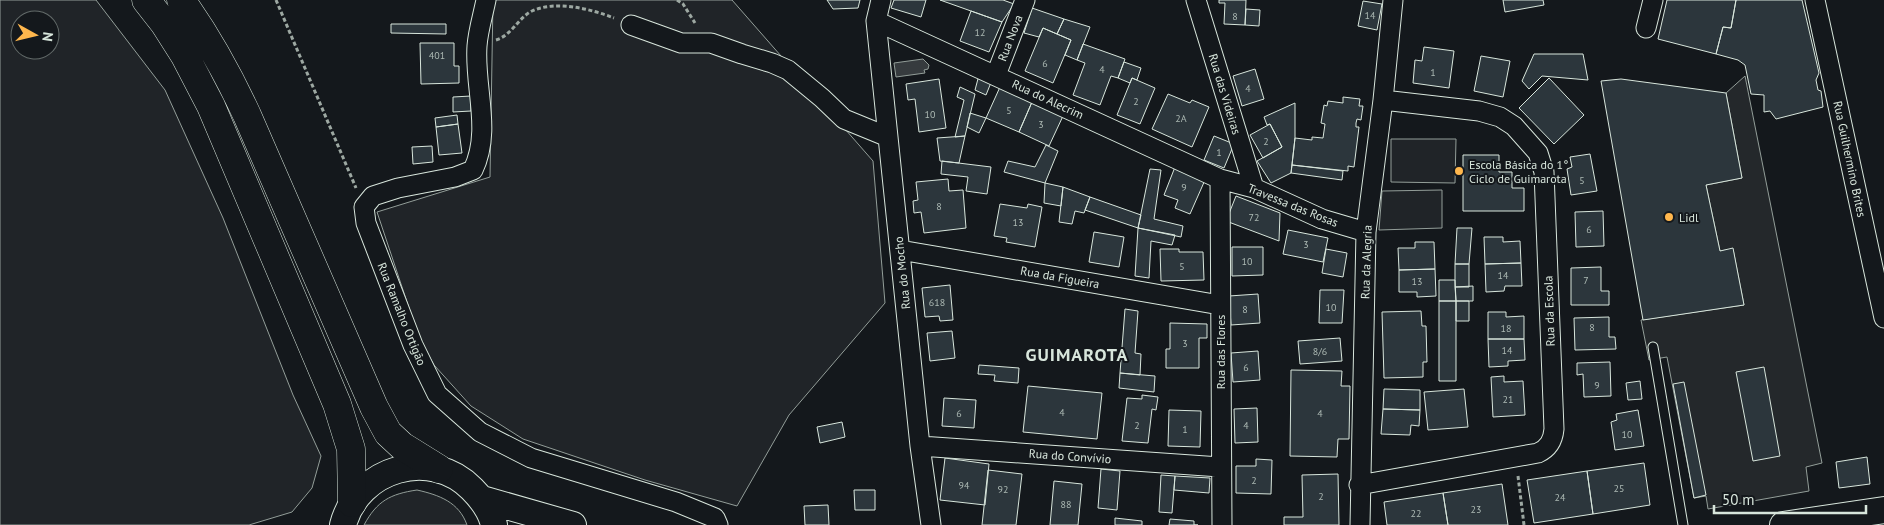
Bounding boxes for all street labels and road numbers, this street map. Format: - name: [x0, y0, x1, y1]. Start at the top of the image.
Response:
- street label: Rua Nova: [994, 13, 1026, 63]
- street label: Rua das Videiras: [1206, 52, 1244, 136]
- street label: Rua do Alecrim: [1010, 76, 1086, 122]
- street label: Rua Guilhermino Brites: [1830, 100, 1870, 218]
- street label: Travessa das Rosas: [1246, 180, 1340, 230]
- street label: Rua da Alegria: [1357, 225, 1375, 299]
- street label: Rua do Mocho: [891, 236, 913, 310]
- street label: Rua Ramalho Ortigão: [374, 260, 430, 368]
- street label: Rua da Figueira: [1019, 263, 1101, 291]
- street label: Rua da Escola: [1540, 275, 1558, 347]
- street label: Rua das Flores: [1213, 315, 1228, 389]
- street label: Rua do Convívio: [1028, 446, 1112, 466]

